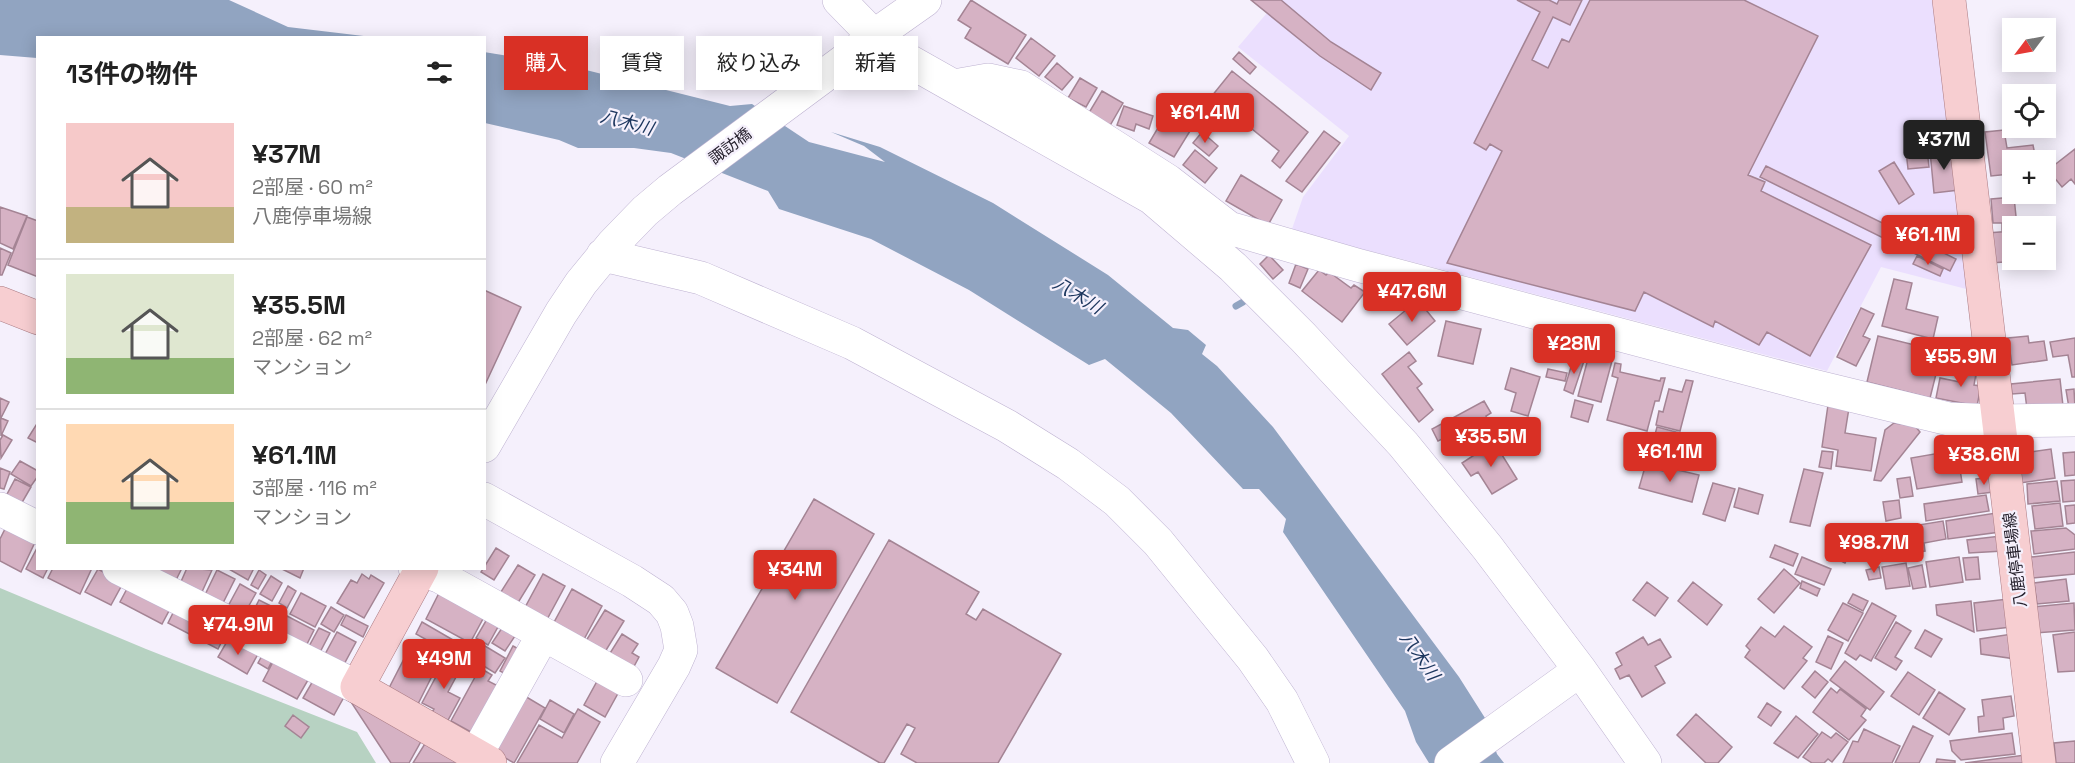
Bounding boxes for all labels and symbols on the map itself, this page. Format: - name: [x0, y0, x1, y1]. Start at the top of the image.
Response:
- north arrow: [2002, 18, 2056, 72]
- pin: ¥61.4M: [1156, 93, 1254, 144]
- water label: 八木川: [598, 104, 658, 141]
- pin: ¥37M: [1908, 120, 1980, 171]
- street label: 諏訪橋: [705, 123, 755, 169]
- pin: ¥61.1M: [1879, 215, 1977, 266]
- water label: 八木川: [1049, 271, 1109, 320]
- pin: ¥47.6M: [1363, 272, 1461, 323]
- pin: ¥28M: [1538, 324, 1610, 375]
- pin: ¥55.9M: [1912, 337, 2010, 388]
- pin: ¥35.5M: [1442, 417, 1540, 468]
- pin: ¥61.1M: [1621, 432, 1719, 483]
- pin: ¥38.6M: [1935, 435, 2033, 486]
- street label: 八鹿停車場線: [1999, 511, 2031, 609]
- pin: ¥98.7M: [1825, 523, 1923, 574]
- pin: ¥34M: [759, 550, 831, 601]
- pin: ¥74.9M: [189, 605, 287, 656]
- water label: 八木川: [1395, 627, 1446, 686]
- pin: ¥49M: [408, 639, 480, 690]

